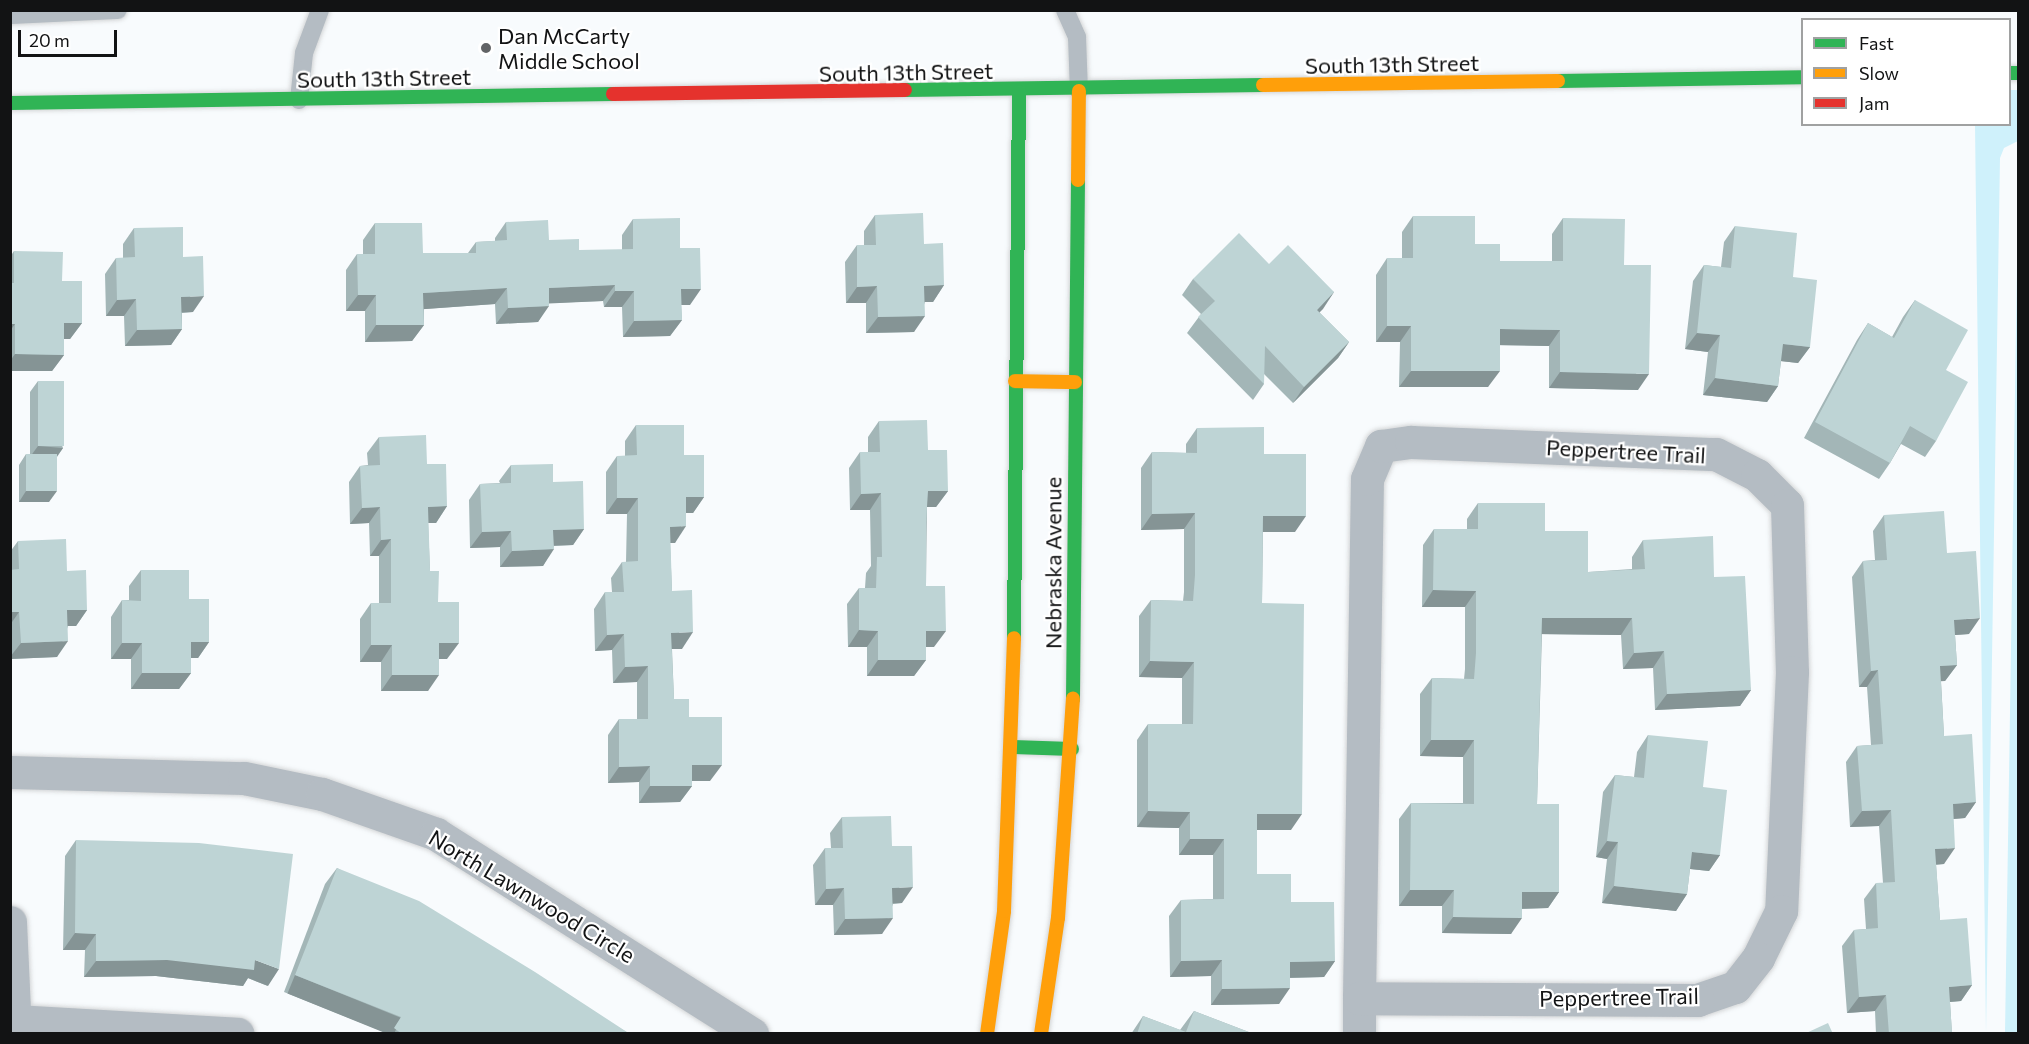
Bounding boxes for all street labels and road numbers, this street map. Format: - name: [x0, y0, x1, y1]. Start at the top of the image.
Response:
- street label: South 13th Street: [1305, 49, 1479, 79]
- street label: South 13th Street: [819, 57, 993, 87]
- street label: South 13th Street: [297, 63, 471, 93]
- street label: Peppertree Trail: [1545, 434, 1707, 468]
- street label: Nebraska Avenue: [1040, 477, 1066, 649]
- street label: North Lawnwood Circle: [424, 824, 640, 968]
- street label: Peppertree Trail: [1539, 982, 1699, 1012]

